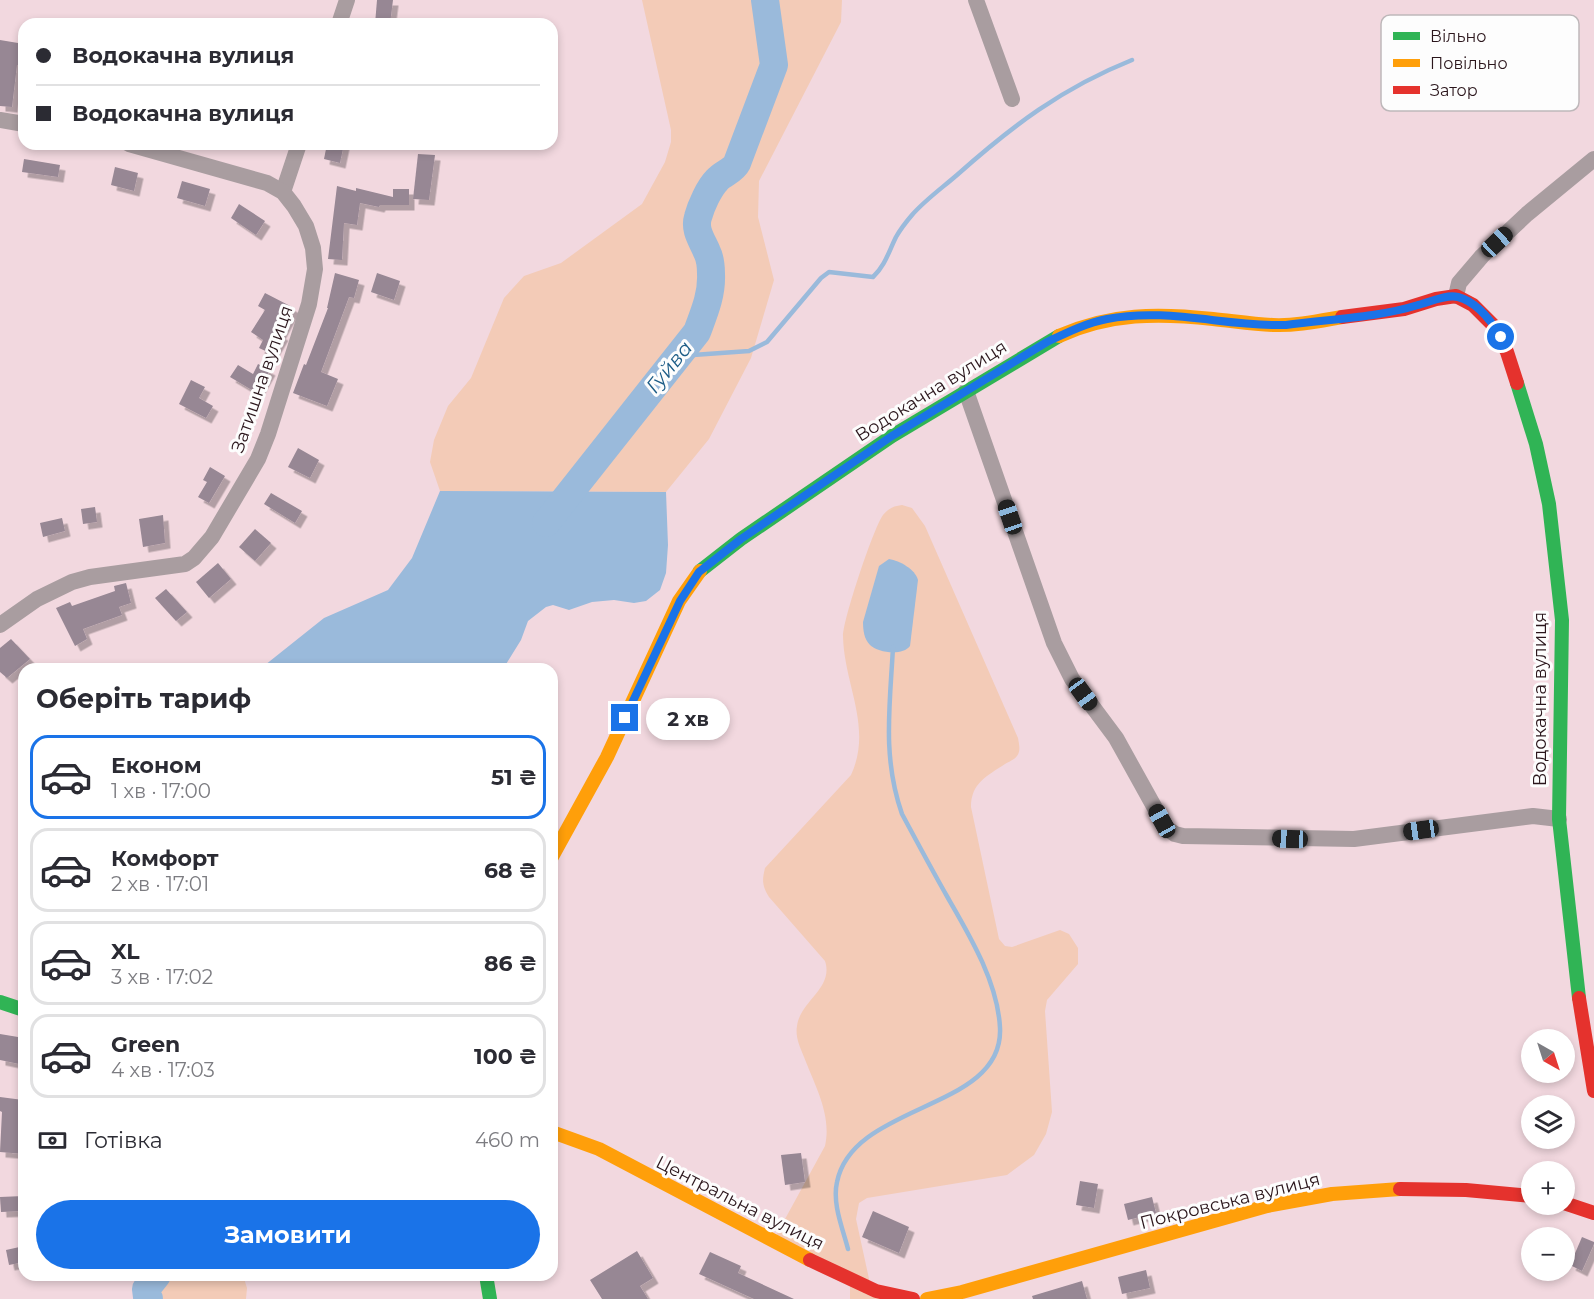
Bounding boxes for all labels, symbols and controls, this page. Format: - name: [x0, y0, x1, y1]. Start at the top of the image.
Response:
- legend: [1381, 15, 1579, 111]
- text: Вільно: [1430, 27, 1486, 46]
- text: Водокачна вулиця: [72, 42, 294, 69]
- text: Повільно: [1430, 54, 1508, 73]
- text: Затор: [1430, 81, 1478, 100]
- text: Водокачна вулиця: [72, 100, 294, 127]
- car: [1478, 223, 1516, 261]
- street label: Затишна вулиця: [227, 303, 297, 455]
- route start: [1487, 323, 1514, 350]
- street label: Водокачна вулиця: [851, 335, 1011, 447]
- water label: Гуйва: [641, 336, 697, 398]
- car: [996, 497, 1024, 537]
- street label: Водокачна вулиця: [1529, 612, 1551, 786]
- car: [1065, 674, 1101, 714]
- text: Оберіть тариф: [36, 682, 251, 715]
- callout: 2 хв: [646, 697, 730, 739]
- route end: [611, 704, 638, 731]
- text: 2 хв: [667, 707, 709, 731]
- icon: car: [39, 750, 93, 804]
- text: Економ: [111, 752, 202, 779]
- text: 51 ₴: [491, 764, 537, 791]
- text: 1 хв · 17:00: [111, 779, 211, 803]
- car: [1145, 801, 1179, 841]
- car: [1402, 819, 1440, 841]
- car: [1272, 829, 1308, 849]
- icon: car: [39, 843, 93, 897]
- text: Комфорт: [111, 845, 219, 872]
- text: 68 ₴: [484, 857, 537, 884]
- text: 2 хв · 17:01: [111, 872, 209, 896]
- icon: car: [39, 936, 93, 990]
- text: XL: [111, 938, 140, 965]
- text: 86 ₴: [484, 950, 537, 977]
- text: 3 хв · 17:02: [111, 965, 213, 989]
- icon: car: [39, 1029, 93, 1083]
- north arrow: [1521, 1029, 1575, 1083]
- map controls: [1521, 1029, 1575, 1281]
- text: Green: [111, 1031, 180, 1058]
- text: 100 ₴: [474, 1043, 537, 1070]
- text: 4 хв · 17:03: [111, 1058, 215, 1082]
- button: layers: [1521, 1095, 1575, 1149]
- icon: cash: [36, 1124, 69, 1157]
- text: Готівка: [84, 1127, 163, 1154]
- text: 460 m: [475, 1128, 540, 1152]
- street label: Центральна вулиця: [652, 1151, 828, 1255]
- button: +: [1521, 1161, 1575, 1215]
- street label: Покровська вулиця: [1138, 1168, 1322, 1234]
- button: Замовити: [36, 1200, 540, 1269]
- button: −: [1521, 1227, 1575, 1281]

